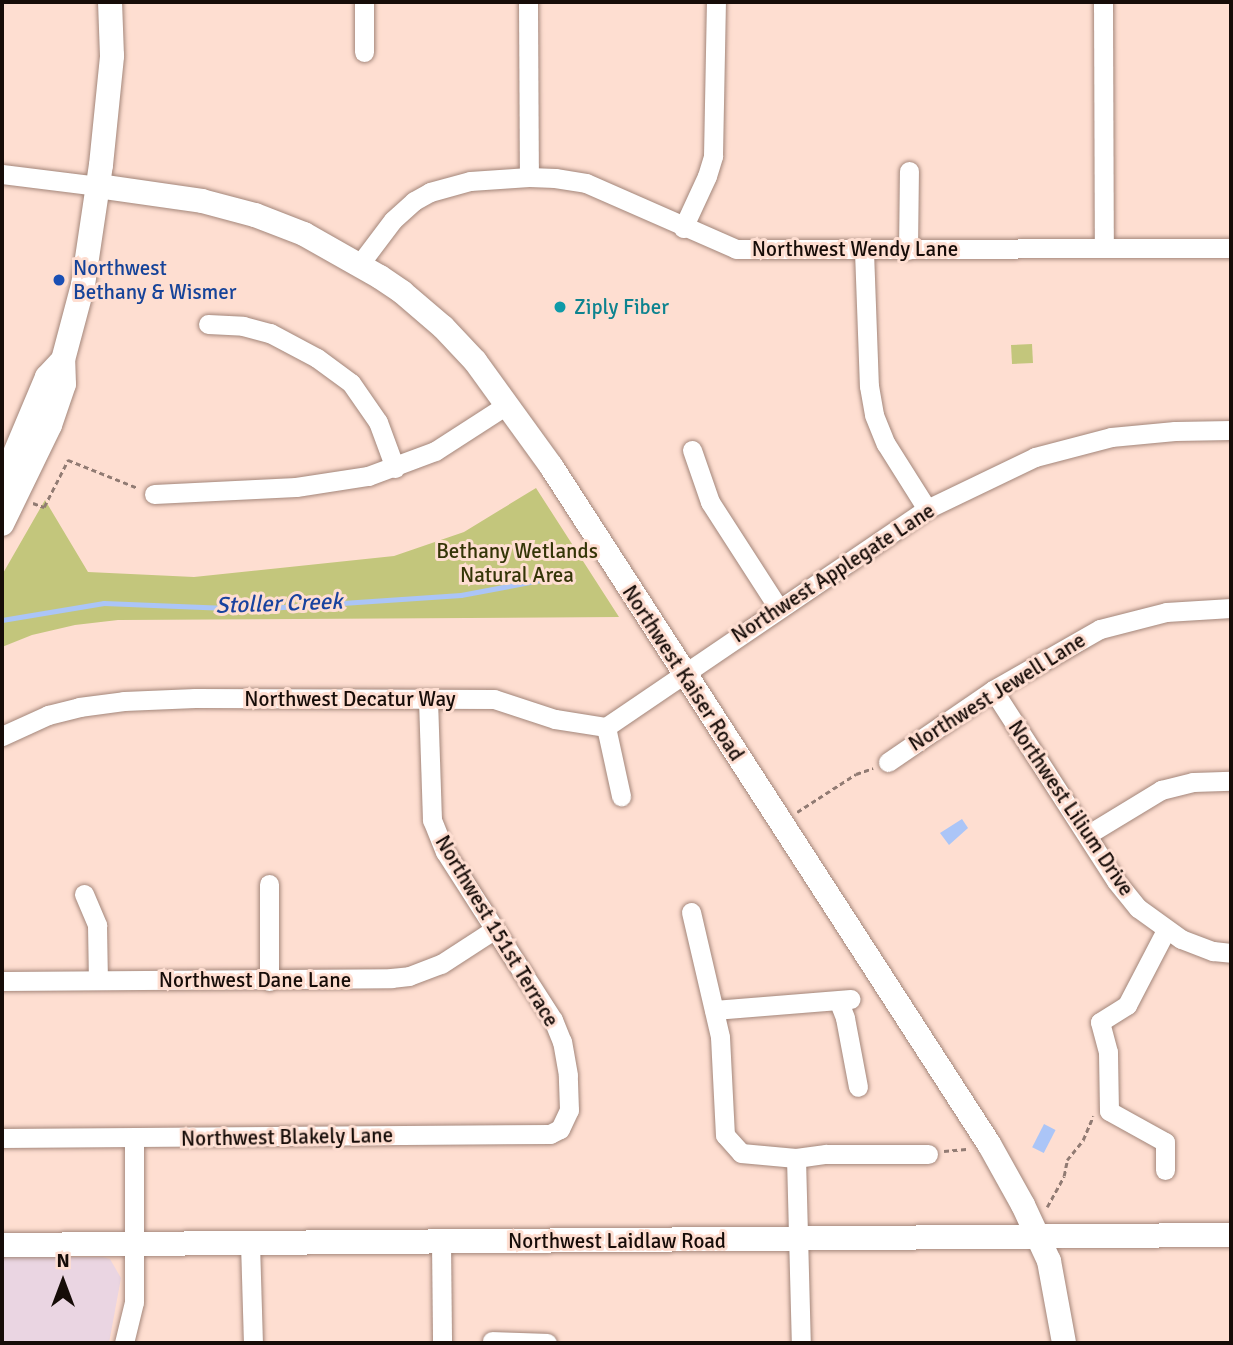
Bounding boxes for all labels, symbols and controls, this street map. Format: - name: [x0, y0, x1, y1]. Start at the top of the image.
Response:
- street label: Northwest Wendy Lane: [752, 236, 958, 262]
- place label: Northwest Bethany & Wismer: [73, 255, 237, 305]
- marker: Northwest Bethany & Wismer: [51, 272, 67, 288]
- place label: Ziply Fiber: [574, 294, 669, 320]
- marker: Ziply Fiber: [552, 299, 568, 315]
- street label: Northwest Applegate Lane: [727, 498, 939, 648]
- park label: Bethany Wetlands Natural Area: [436, 538, 598, 588]
- street label: Northwest Kaiser Road: [617, 580, 749, 766]
- water label: Stoller Creek: [215, 588, 343, 620]
- street label: Northwest Jewell Lane: [904, 627, 1090, 757]
- street label: Northwest Decatur Way: [244, 686, 456, 712]
- street label: Northwest Lilium Drive: [1003, 715, 1139, 901]
- street label: Northwest 151st Terrace: [430, 831, 564, 1031]
- street label: Northwest Dane Lane: [159, 967, 351, 993]
- street label: Northwest Blakely Lane: [181, 1123, 393, 1151]
- street label: Northwest Laidlaw Road: [508, 1228, 726, 1254]
- north arrow: [28, 1247, 98, 1317]
- text: N: [56, 1249, 70, 1273]

